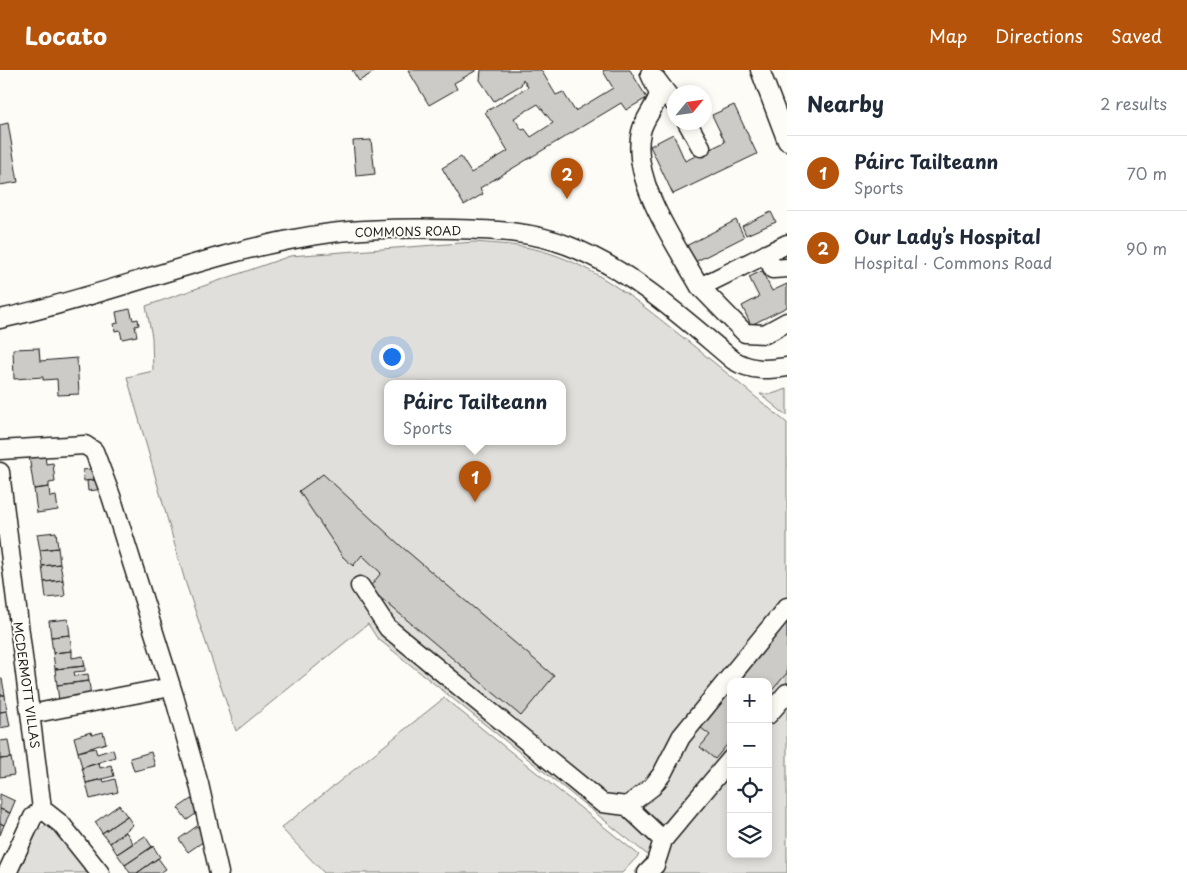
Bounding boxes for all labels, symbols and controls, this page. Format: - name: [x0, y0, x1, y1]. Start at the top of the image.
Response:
- text: Locato: [25, 17, 107, 53]
- text: Map: [929, 22, 967, 49]
- text: Directions: [995, 22, 1083, 49]
- text: Saved: [1111, 22, 1162, 49]
- north arrow: [667, 85, 712, 130]
- text: Nearby: [807, 87, 884, 119]
- text: 2 results: [1100, 91, 1167, 115]
- text: Páirc Tailteann: [854, 147, 998, 175]
- pin: 2: [551, 158, 583, 199]
- text: 1: [819, 161, 827, 185]
- text: 70 m: [1127, 161, 1167, 185]
- text: Sports: [854, 175, 903, 199]
- street label: COMMONS ROAD: [355, 221, 461, 241]
- text: Our Lady’s Hospital: [854, 222, 1041, 250]
- text: 2: [817, 236, 829, 260]
- text: 90 m: [1126, 236, 1167, 260]
- text: Hospital · Commons Road: [854, 250, 1052, 274]
- your location: [379, 344, 405, 370]
- popup: [384, 380, 566, 445]
- text: Páirc Tailteann: [403, 387, 547, 415]
- text: Sports: [403, 415, 452, 439]
- pin: 1: [459, 461, 491, 502]
- street label: MCDERMOTT VILLAS: [9, 621, 45, 749]
- map controls: [727, 678, 772, 858]
- button: +: [727, 678, 772, 723]
- button: −: [727, 723, 772, 768]
- button: locate: [727, 768, 772, 813]
- button: layers: [727, 813, 772, 858]

